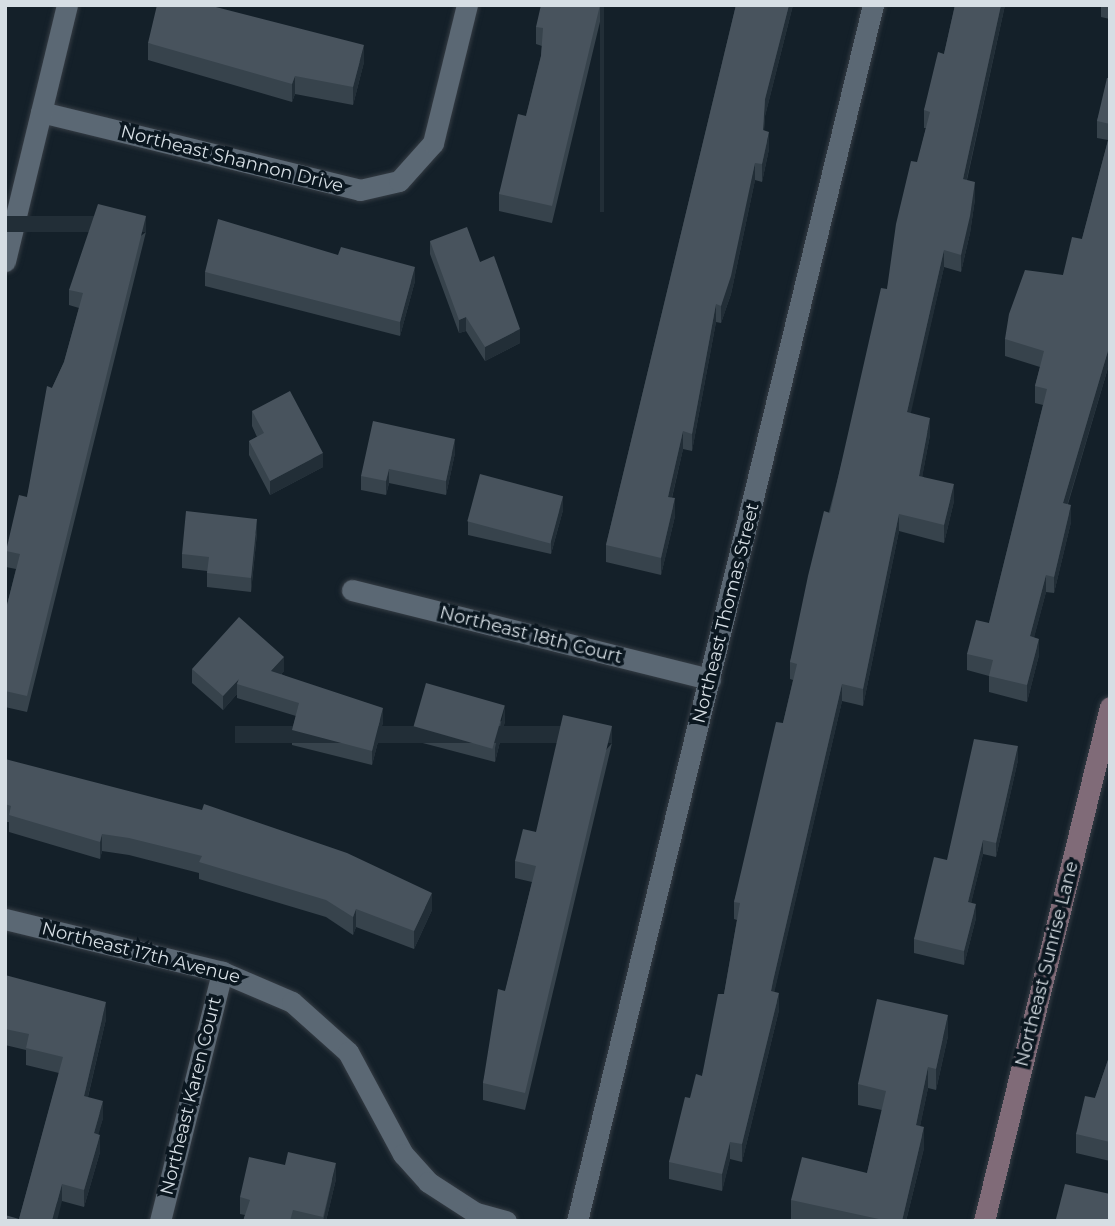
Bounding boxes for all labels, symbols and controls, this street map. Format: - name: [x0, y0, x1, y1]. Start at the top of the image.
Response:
- street label: Northeast Shannon Drive: [119, 121, 345, 197]
- street label: Northeast Thomas Street: [688, 501, 764, 725]
- street label: Northeast 18th Court: [437, 602, 625, 668]
- street label: Northeast Sunrise Lane: [1011, 859, 1083, 1069]
- street label: Northeast 17th Avenue: [39, 918, 243, 988]
- street label: Northeast Karen Court: [156, 995, 226, 1197]

